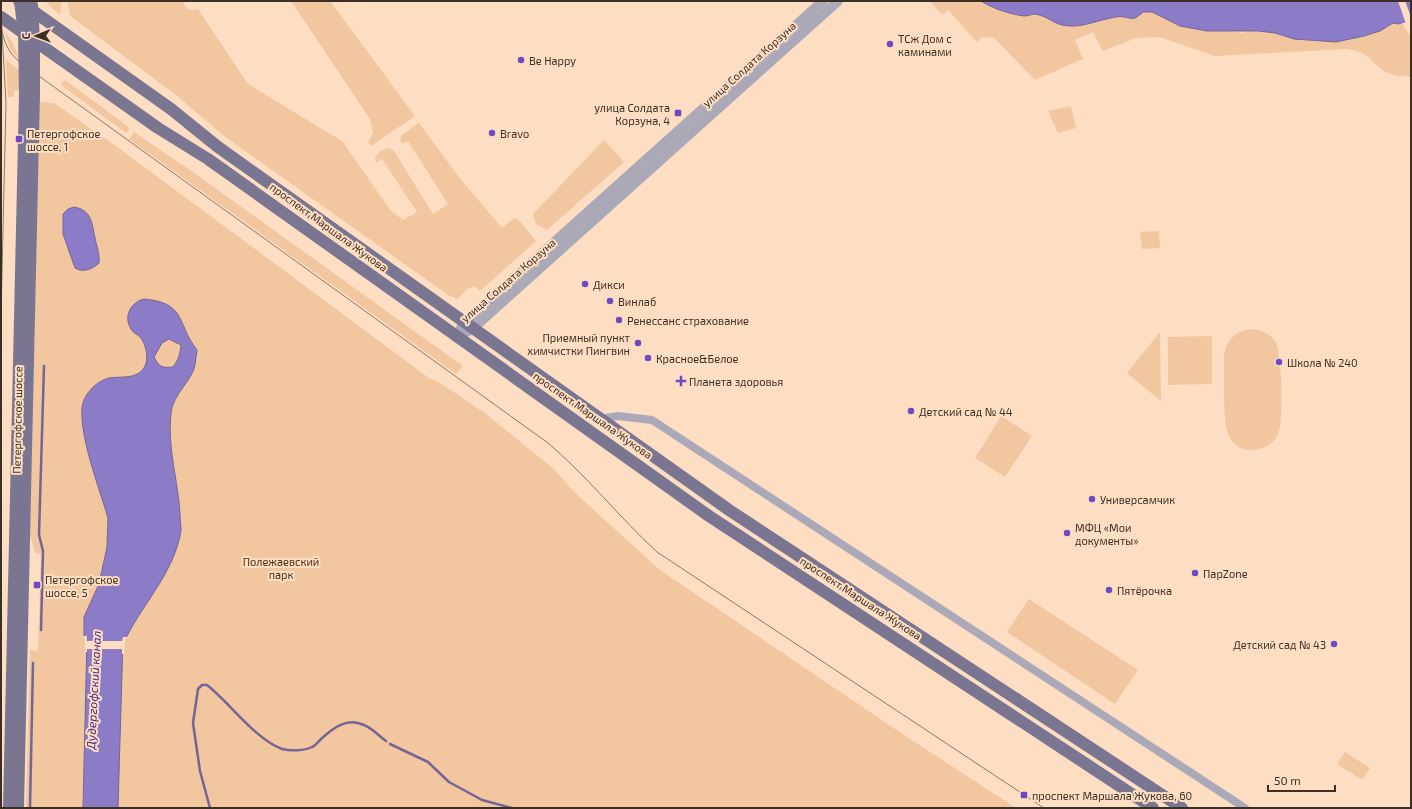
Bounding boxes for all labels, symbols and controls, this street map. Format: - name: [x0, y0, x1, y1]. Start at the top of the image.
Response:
- north arrow: [16, 16, 56, 56]
- street label: улица Солдата Корзуна: [700, 19, 799, 110]
- text: С: [19, 32, 32, 40]
- place label: ТСж Дом с каминами: [898, 32, 952, 58]
- marker: ТСж Дом с каминами: [885, 39, 895, 49]
- place label: Be Happy: [529, 54, 576, 67]
- marker: Be Happy: [516, 55, 526, 65]
- place label: улица Солдата Корзуна, 4: [594, 101, 670, 128]
- marker: улица Солдата Корзуна, 4: [673, 108, 683, 118]
- place label: Петергофское шоссе, 1: [27, 127, 100, 153]
- place label: Bravo: [500, 127, 529, 140]
- marker: Bravo: [487, 128, 497, 138]
- marker: Петергофское шоссе, 1: [14, 134, 24, 144]
- street label: проспект Маршала Жукова: [267, 180, 390, 275]
- street label: улица Солдата Корзуна: [458, 235, 559, 325]
- place label: Дикси: [593, 278, 625, 291]
- marker: Дикси: [580, 279, 590, 289]
- place label: Винлаб: [618, 295, 656, 308]
- marker: Винлаб: [605, 296, 615, 306]
- place label: Ренессанс страхование: [627, 314, 749, 327]
- marker: Ренессанс страхование: [614, 315, 624, 325]
- place label: Приемный пункт химчистки Пингвин: [527, 331, 631, 357]
- marker: Приемный пункт химчистки Пингвин: [633, 338, 643, 348]
- place label: Красное&Белое: [656, 352, 739, 365]
- marker: Красное&Белое: [643, 353, 653, 363]
- place label: Школа № 240: [1287, 356, 1358, 369]
- marker: Школа № 240: [1274, 357, 1284, 367]
- street label: Петергофское шоссе: [10, 366, 24, 474]
- street label: проспект Маршала Жукова: [530, 369, 655, 462]
- place label: Планета здоровья: [689, 375, 783, 388]
- marker: Планета здоровья: [676, 376, 686, 386]
- place label: Детский сад № 44: [919, 405, 1013, 418]
- marker: Детский сад № 44: [906, 406, 916, 416]
- place label: Универсамчик: [1100, 493, 1175, 506]
- marker: Универсамчик: [1087, 494, 1097, 504]
- place label: МФЦ «Мои документы»: [1075, 521, 1139, 548]
- marker: МФЦ «Мои документы»: [1062, 528, 1072, 538]
- street label: проспект Маршала Жукова: [797, 554, 924, 643]
- park label: Полежаевский парк: [243, 555, 319, 581]
- place label: ПарZone: [1203, 567, 1248, 580]
- marker: ПарZone: [1190, 568, 1200, 578]
- place label: Петергофское шоссе, 5: [45, 573, 118, 599]
- marker: Петергофское шоссе, 5: [32, 580, 42, 590]
- place label: Пятёрочка: [1117, 584, 1172, 597]
- marker: Пятёрочка: [1104, 585, 1114, 595]
- water label: Дудергофский канал: [83, 630, 103, 751]
- place label: Детский сад № 43: [1233, 638, 1326, 651]
- marker: Детский сад № 43: [1329, 639, 1339, 649]
- scale bar: [1268, 767, 1335, 793]
- text: 50 m: [1274, 773, 1301, 787]
- place label: проспект Маршала Жукова, 60: [1032, 789, 1192, 803]
- marker: проспект Маршала Жукова, 60: [1019, 790, 1029, 800]

